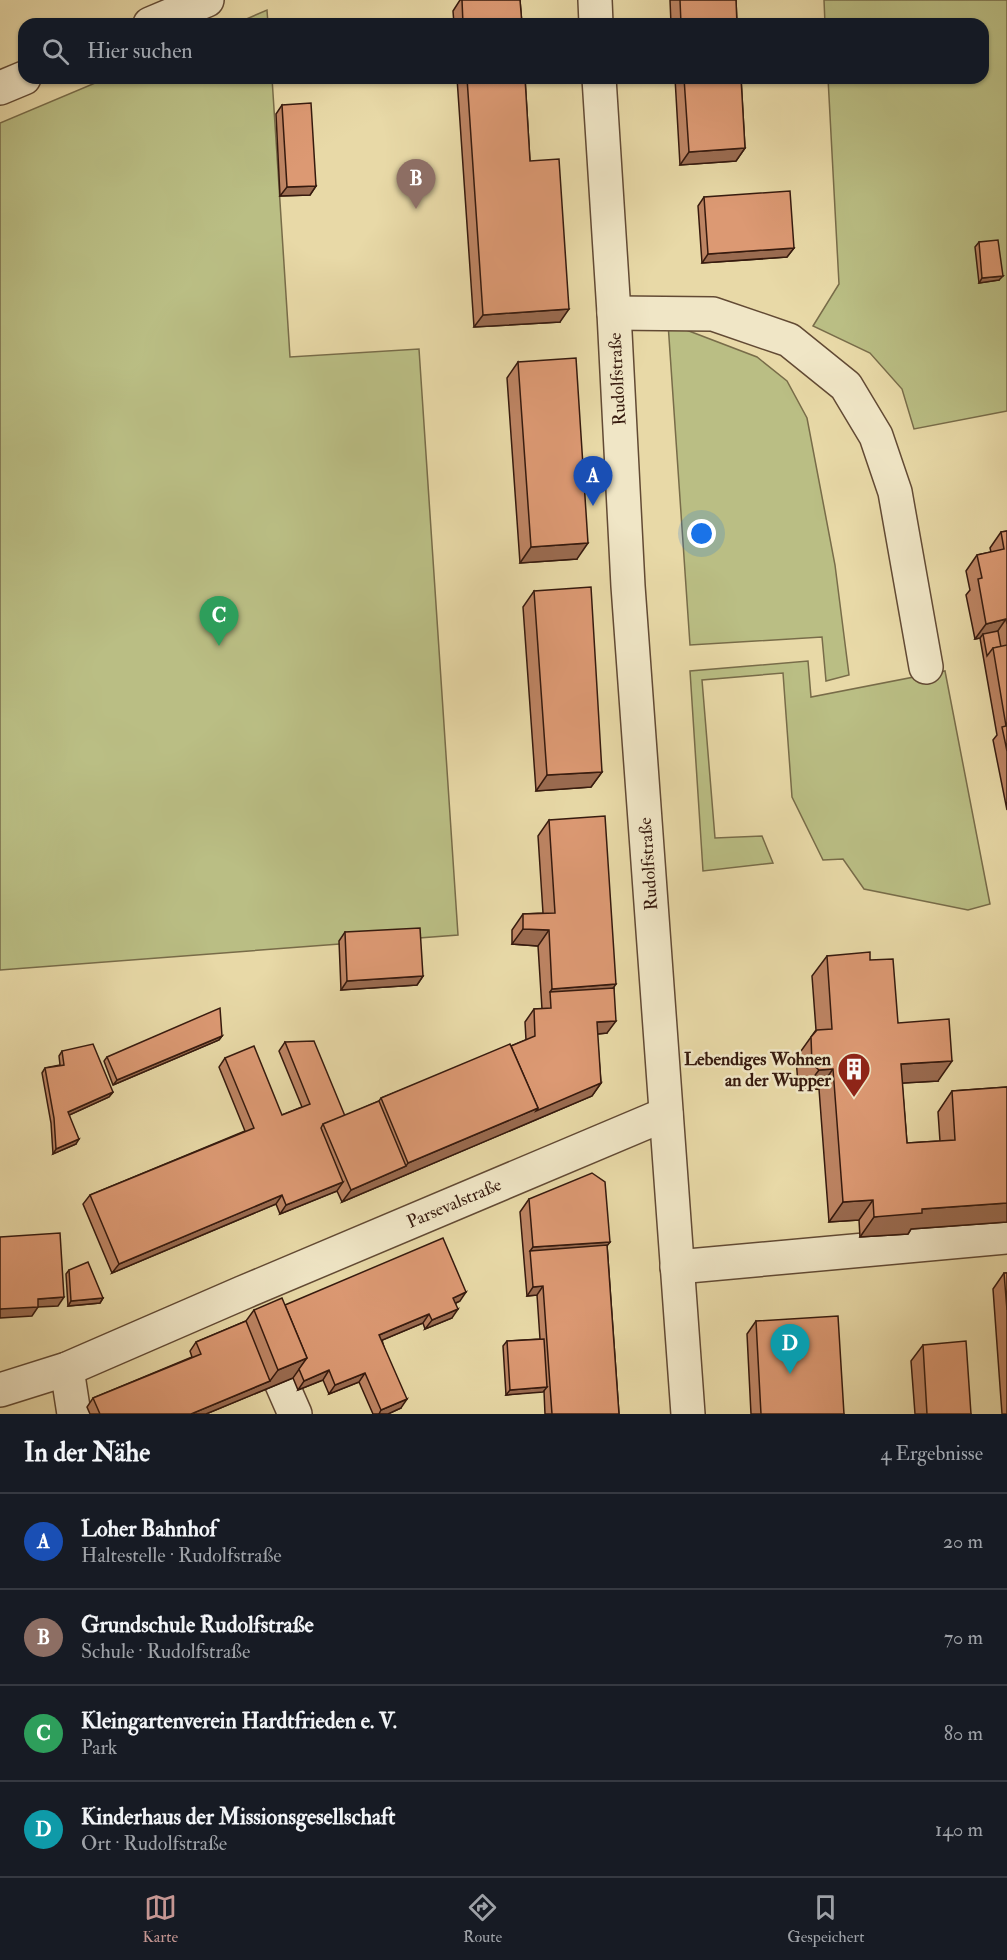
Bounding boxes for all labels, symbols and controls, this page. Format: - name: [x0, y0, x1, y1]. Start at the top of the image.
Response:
- search box: [18, 18, 989, 84]
- icon: search: [39, 35, 72, 68]
- text: Hier suchen: [87, 37, 193, 65]
- pin: B: [396, 160, 436, 209]
- street label: Rudolfstraße: [604, 331, 631, 426]
- pin: A: [574, 456, 612, 506]
- your location: [687, 519, 716, 548]
- pin: C: [200, 596, 238, 646]
- street label: Rudolfstraße: [634, 816, 663, 911]
- place label: Lebendiges Wohnen an der Wupper: [684, 1048, 832, 1092]
- building icon: Lebendiges Wohnen an der Wupper: [836, 1051, 872, 1098]
- street label: Parsevalstraße: [403, 1173, 506, 1234]
- pin: D: [770, 1324, 810, 1374]
- text: In der Nähe: [24, 1437, 150, 1469]
- text: 4 Ergebnisse: [881, 1441, 983, 1466]
- text: Loher Bahnhof: [81, 1515, 217, 1543]
- text: A: [37, 1529, 50, 1554]
- text: 20 m: [943, 1529, 983, 1554]
- text: Haltestelle · Rudolfstraße: [81, 1543, 282, 1568]
- text: Grundschule Rudolfstraße: [81, 1611, 314, 1639]
- text: B: [37, 1625, 50, 1650]
- text: 70 m: [944, 1625, 983, 1650]
- text: Schule · Rudolfstraße: [81, 1639, 250, 1664]
- text: Kleingartenverein Hardtfrieden e. V.: [81, 1707, 397, 1735]
- text: C: [36, 1721, 51, 1746]
- text: 80 m: [944, 1721, 983, 1746]
- text: Park: [81, 1735, 117, 1760]
- text: Kinderhaus der Missionsgesellschaft: [81, 1803, 395, 1831]
- text: D: [35, 1817, 52, 1842]
- text: 140 m: [935, 1817, 983, 1842]
- text: Ort · Rudolfstraße: [81, 1831, 227, 1856]
- tab: Karte: [143, 1891, 178, 1947]
- tab: Route: [463, 1891, 502, 1947]
- tab: Gespeichert: [787, 1891, 864, 1947]

